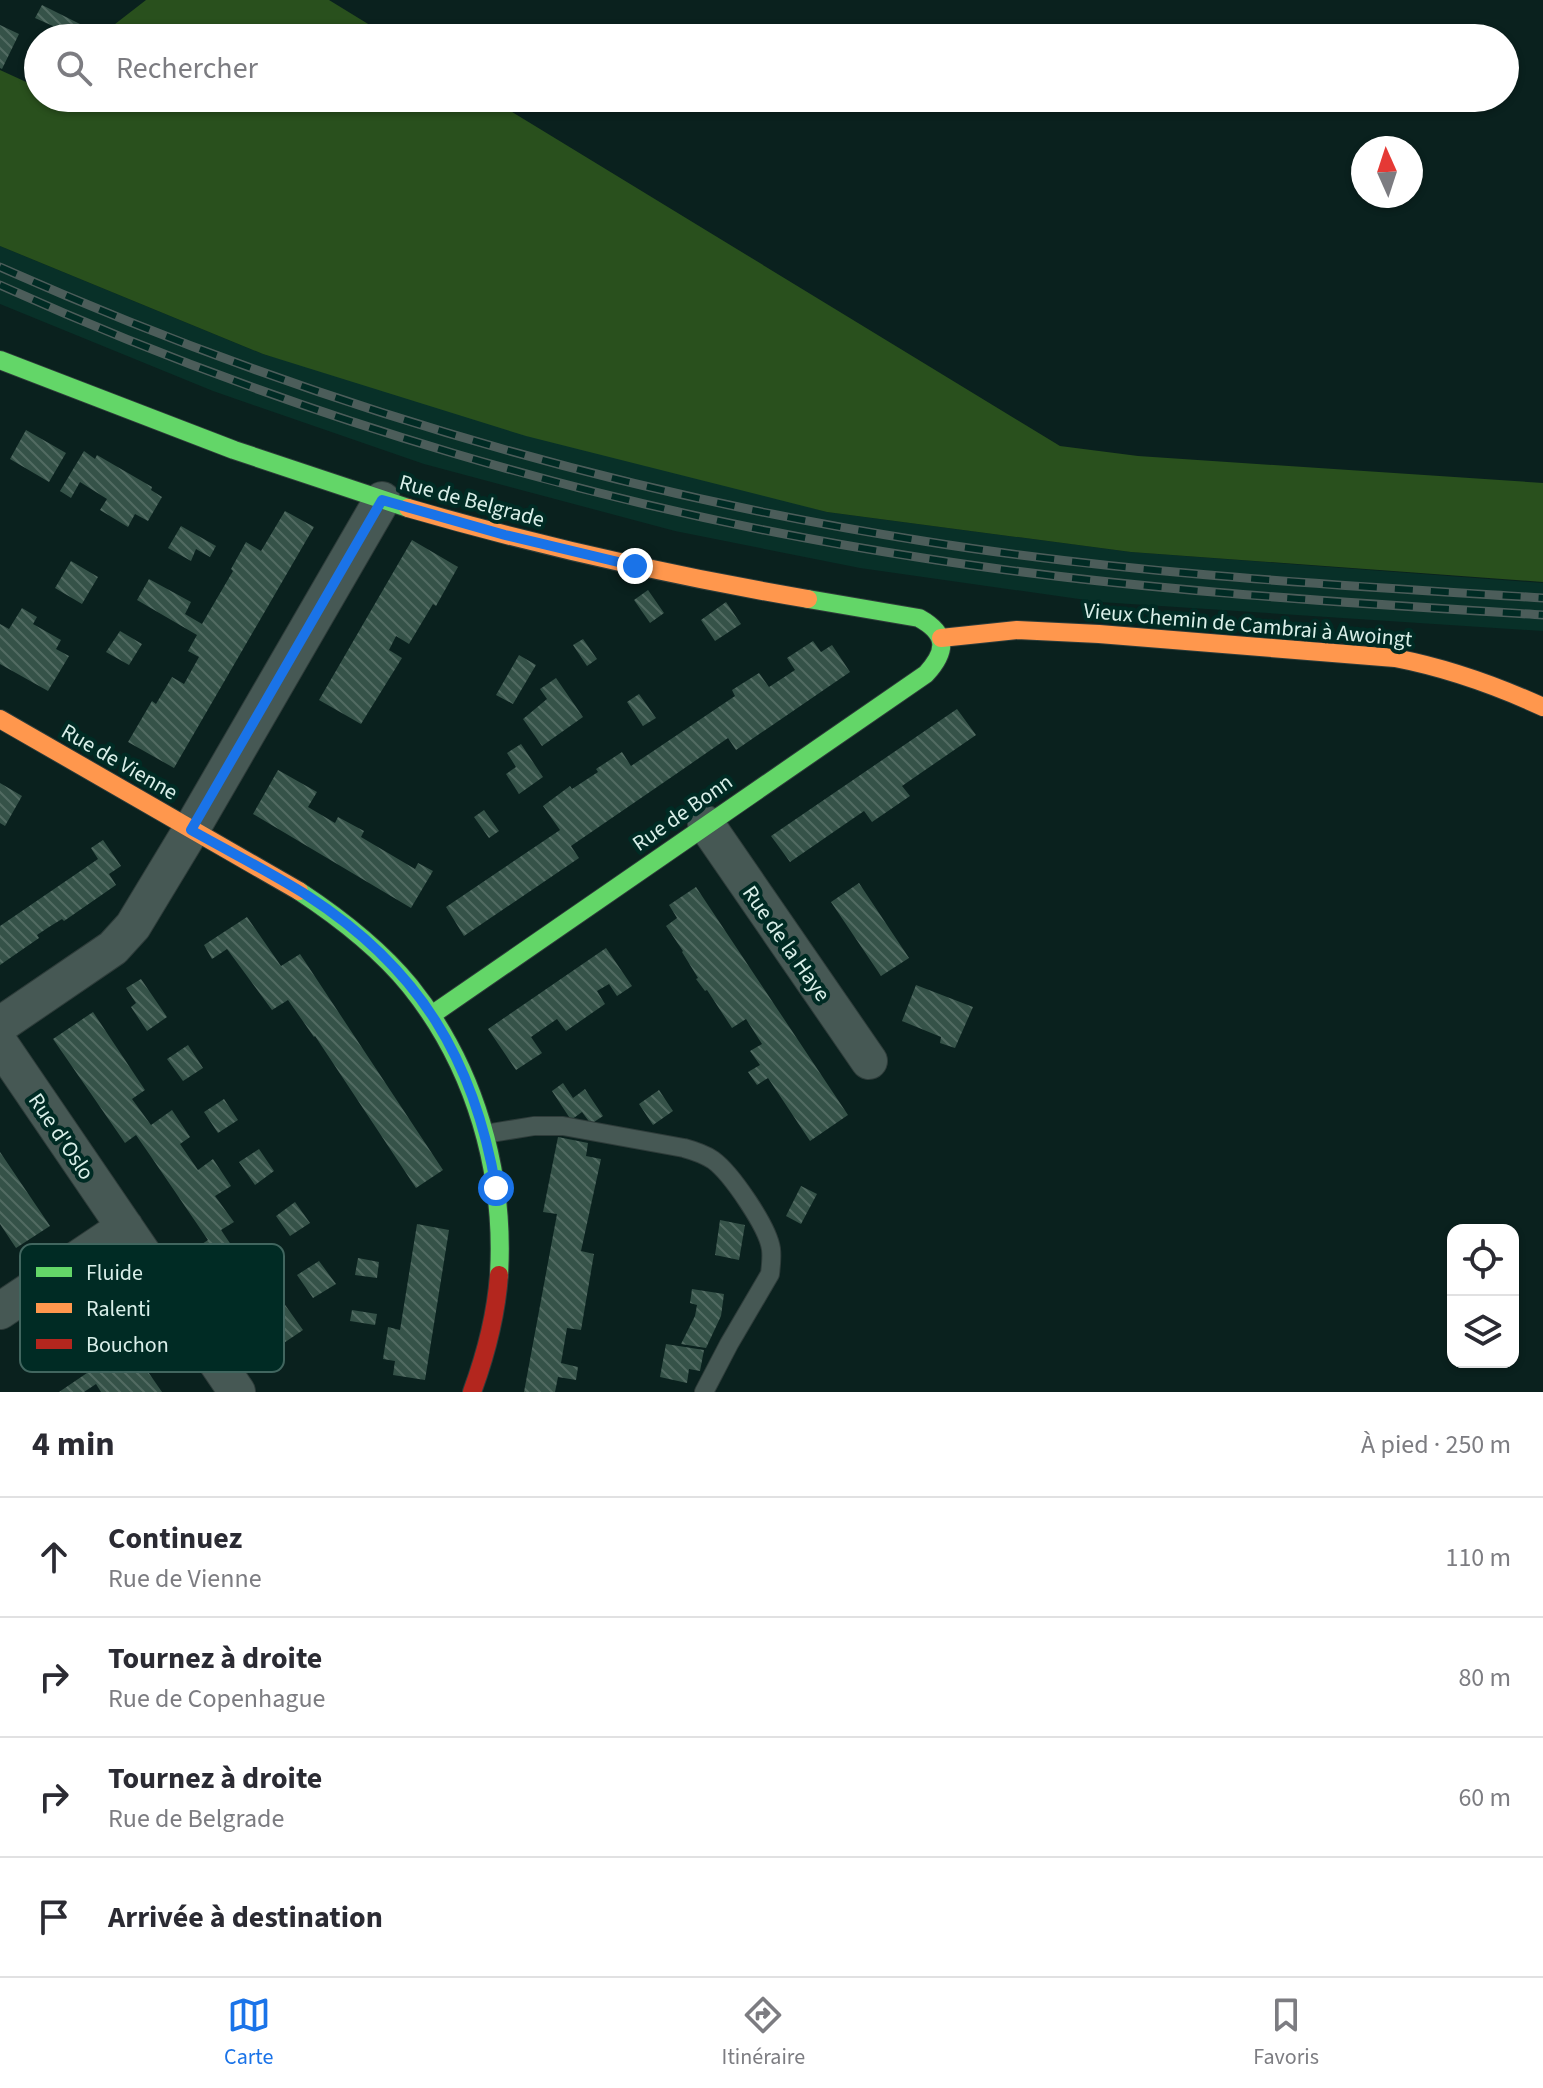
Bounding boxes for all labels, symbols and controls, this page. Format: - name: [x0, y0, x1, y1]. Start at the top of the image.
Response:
- search box: [24, 24, 1519, 112]
- icon: search: [52, 46, 96, 90]
- text: Rechercher: [116, 47, 258, 90]
- north arrow: [1351, 136, 1423, 208]
- street label: Rue de Belgrade: [396, 466, 548, 536]
- route end: [617, 548, 653, 584]
- street label: Vieux Chemin de Cambrai à Awoingt: [1082, 595, 1414, 655]
- street label: Rue de Vienne: [55, 716, 184, 808]
- street label: Rue de Bonn: [626, 766, 739, 859]
- street label: Rue de la Haye: [734, 879, 838, 1008]
- street label: Rue d'Oslo: [20, 1087, 102, 1186]
- route start: [478, 1170, 514, 1206]
- map controls: [1447, 1224, 1519, 1368]
- button: locate: [1447, 1224, 1519, 1296]
- legend: [20, 1244, 284, 1372]
- text: Fluide: [86, 1257, 143, 1289]
- text: Ralenti: [86, 1293, 151, 1325]
- button: layers: [1447, 1296, 1519, 1368]
- text: Bouchon: [86, 1329, 169, 1361]
- text: 4 min: [32, 1420, 115, 1469]
- text: À pied · 250 m: [1361, 1426, 1511, 1463]
- text: Continuez: [108, 1517, 242, 1560]
- icon: ahead: [32, 1535, 76, 1579]
- text: 110 m: [1445, 1539, 1511, 1576]
- text: Rue de Vienne: [108, 1560, 262, 1597]
- text: Tournez à droite: [108, 1637, 322, 1680]
- icon: right: [32, 1655, 76, 1699]
- text: 80 m: [1458, 1659, 1511, 1696]
- text: Rue de Copenhague: [108, 1680, 325, 1717]
- text: Tournez à droite: [108, 1757, 322, 1800]
- icon: right: [32, 1775, 76, 1819]
- text: 60 m: [1458, 1779, 1511, 1816]
- text: Rue de Belgrade: [108, 1800, 284, 1837]
- icon: arrive: [32, 1895, 76, 1939]
- text: Arrivée à destination: [108, 1896, 383, 1939]
- tab: Carte: [224, 1993, 273, 2073]
- tab: Itinéraire: [722, 1993, 805, 2073]
- tab: Favoris: [1253, 1993, 1319, 2073]

